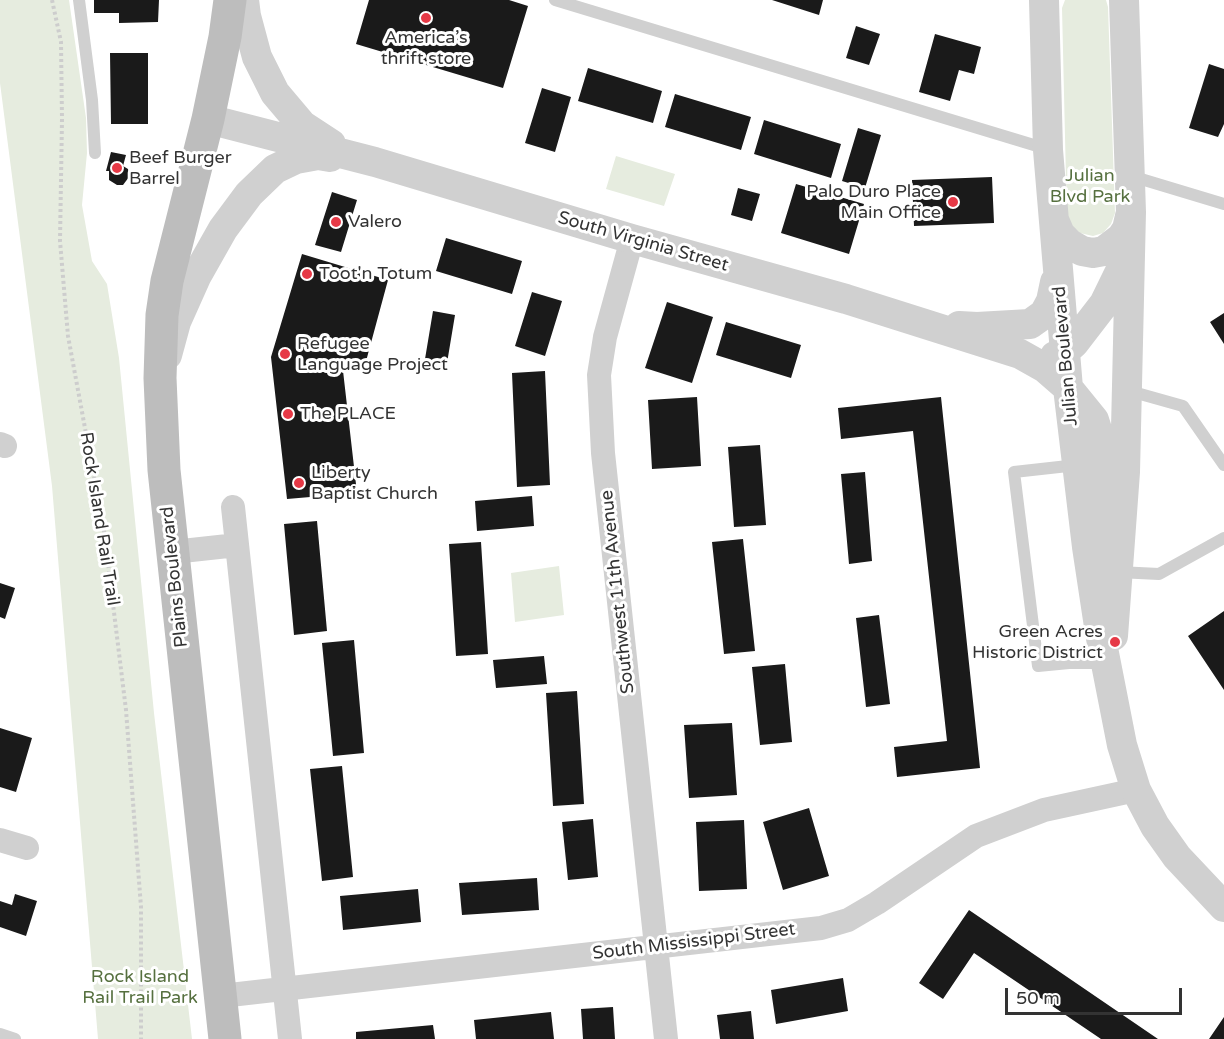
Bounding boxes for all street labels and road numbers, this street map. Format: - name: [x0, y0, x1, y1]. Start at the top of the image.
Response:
- street label: South Virginia Street: [555, 207, 731, 277]
- street label: Julian Boulevard: [1049, 285, 1083, 427]
- street label: Rock Island Rail Trail: [75, 431, 123, 607]
- street label: Southwest 11th Avenue: [597, 489, 639, 695]
- street label: Plains Boulevard: [157, 505, 193, 649]
- street label: South Mississippi Street: [591, 919, 797, 965]

